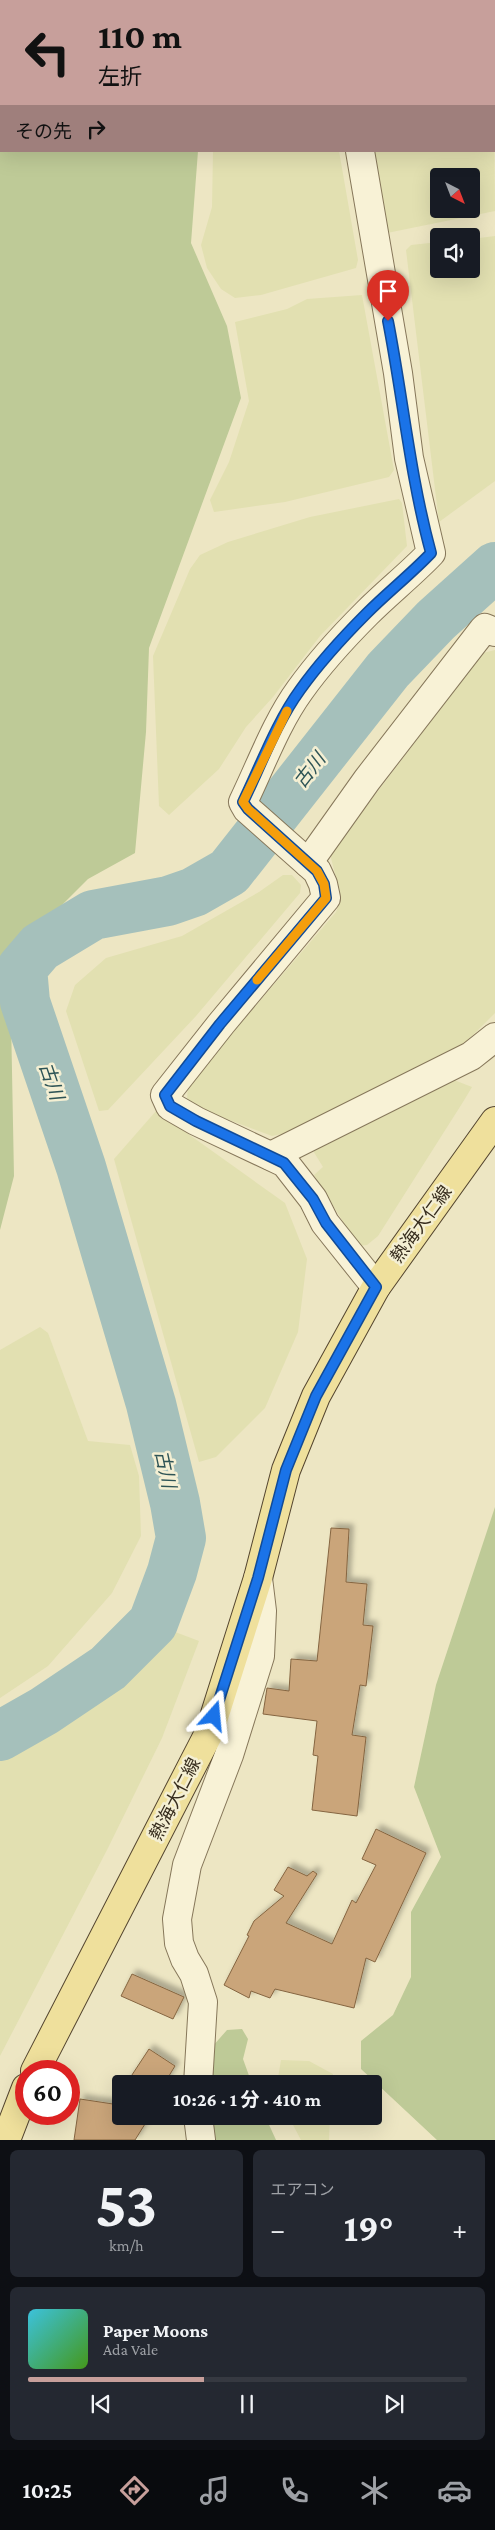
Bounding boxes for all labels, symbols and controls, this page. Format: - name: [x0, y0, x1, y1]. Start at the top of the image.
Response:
- text: 110 m: [98, 17, 182, 56]
- icon: left: [15, 20, 80, 85]
- text: 左折: [98, 64, 142, 89]
- icon: right: [82, 115, 110, 143]
- text: その先: [15, 121, 72, 142]
- north arrow: [430, 168, 480, 218]
- map controls: [430, 168, 480, 278]
- button: sound: [430, 228, 480, 278]
- pin: [367, 270, 409, 321]
- icon: arrive: [374, 277, 402, 305]
- water label: 古川: [289, 747, 331, 792]
- water label: 古川: [35, 1060, 68, 1104]
- street label: 熱海大仁線: [386, 1182, 456, 1266]
- water label: 古川: [151, 1448, 180, 1492]
- position arrow: [187, 1689, 239, 1741]
- street label: 熱海大仁線: [146, 1754, 204, 1844]
- speed limit sign: 60: [15, 2060, 80, 2125]
- text: 10:26 · 1 分 · 410 m: [173, 2089, 321, 2110]
- text: 53: [95, 2168, 157, 2240]
- text: エアコン: [271, 2181, 335, 2198]
- text: 19°: [344, 2207, 394, 2249]
- text: −: [271, 2214, 285, 2245]
- text: +: [452, 2214, 467, 2245]
- text: km/h: [109, 2237, 144, 2254]
- text: Paper Moons: [103, 2320, 208, 2341]
- text: Ada Vale: [103, 2341, 158, 2358]
- icon: previous: [87, 2390, 115, 2418]
- icon: pause: [233, 2390, 261, 2418]
- icon: next: [380, 2390, 408, 2418]
- icon: directions: [117, 2473, 152, 2508]
- icon: music: [197, 2473, 232, 2508]
- icon: phone: [277, 2473, 312, 2508]
- icon: climate: [357, 2473, 392, 2508]
- icon: car: [437, 2473, 472, 2508]
- text: 10:25: [23, 2478, 72, 2503]

